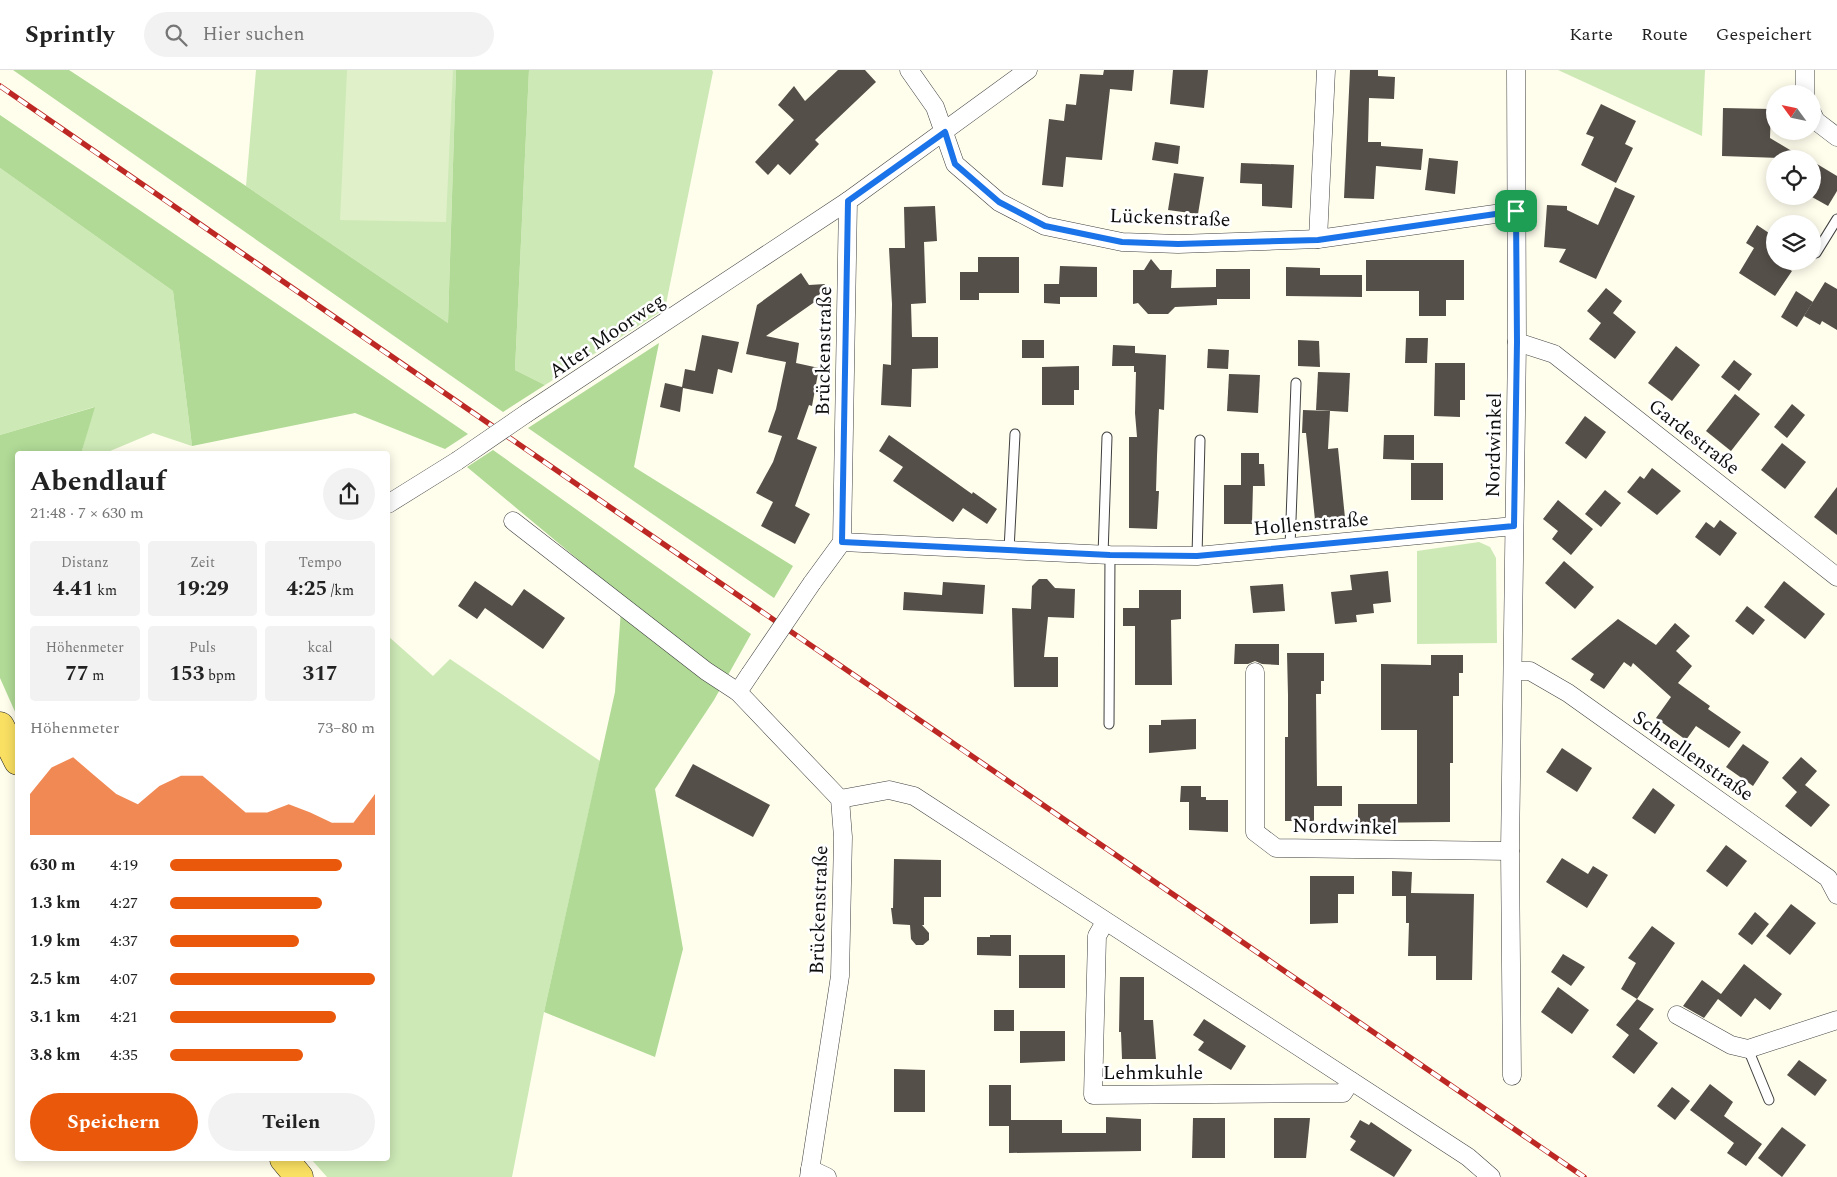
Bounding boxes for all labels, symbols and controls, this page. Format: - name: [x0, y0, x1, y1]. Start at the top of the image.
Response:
- search box: [144, 12, 494, 57]
- text: Sprintly: [25, 17, 114, 53]
- text: Hier suchen: [202, 20, 305, 49]
- icon: search: [162, 21, 190, 49]
- text: Karte: [1569, 21, 1613, 48]
- text: Route: [1641, 21, 1688, 48]
- text: Gespeichert: [1716, 21, 1812, 48]
- north arrow: [1766, 85, 1821, 140]
- map controls: [1766, 85, 1821, 270]
- button: locate: [1766, 150, 1821, 205]
- pin: [1495, 190, 1537, 232]
- icon: arrive: [1502, 197, 1530, 225]
- street label: Lückenstraße: [1109, 201, 1231, 235]
- button: layers: [1766, 215, 1821, 270]
- street label: Alter Moorweg: [543, 286, 671, 386]
- street label: Brückenstraße: [808, 286, 840, 416]
- street label: Nordwinkel: [1478, 392, 1510, 498]
- street label: Gardestraße: [1642, 392, 1746, 482]
- text: Abendlauf: [30, 460, 166, 503]
- button: share: [323, 468, 375, 520]
- text: 21:48 · 7 × 630 m: [30, 501, 144, 525]
- street label: Hollenstraße: [1252, 504, 1370, 544]
- text: Distanz: [61, 552, 109, 573]
- text: Zeit: [190, 552, 215, 573]
- text: Tempo: [299, 552, 342, 573]
- text: 4.41: [53, 573, 94, 605]
- text: 19:29: [176, 573, 229, 605]
- text: 4:25: [286, 573, 327, 605]
- text: km: [94, 580, 117, 601]
- text: /km: [327, 580, 354, 601]
- text: Höhenmeter: [46, 637, 124, 658]
- text: Puls: [189, 637, 216, 658]
- text: kcal: [308, 637, 333, 658]
- text: 77: [65, 658, 89, 690]
- text: 153: [169, 658, 205, 690]
- text: 317: [302, 658, 338, 690]
- text: m: [89, 665, 104, 686]
- text: bpm: [205, 665, 236, 686]
- street label: Schnellenstraße: [1626, 703, 1760, 809]
- text: Höhenmeter: [30, 716, 119, 740]
- text: 73–80 m: [317, 716, 375, 740]
- street label: Nordwinkel: [1292, 811, 1398, 843]
- street label: Brückenstraße: [802, 845, 836, 975]
- text: 630 m: [30, 853, 75, 877]
- text: 4:19: [110, 853, 138, 877]
- text: 1.3 km: [30, 891, 80, 915]
- text: 4:27: [110, 891, 138, 915]
- text: 1.9 km: [30, 929, 80, 953]
- text: 4:37: [110, 929, 138, 953]
- text: 2.5 km: [30, 967, 80, 991]
- text: 4:07: [110, 967, 138, 991]
- text: 3.1 km: [30, 1005, 80, 1029]
- text: 4:21: [110, 1005, 138, 1029]
- text: 3.8 km: [30, 1043, 80, 1067]
- text: 4:35: [110, 1043, 138, 1067]
- street label: Lehmkuhle: [1103, 1058, 1203, 1088]
- button: Speichern: [30, 1093, 198, 1151]
- button: Teilen: [208, 1093, 375, 1151]

